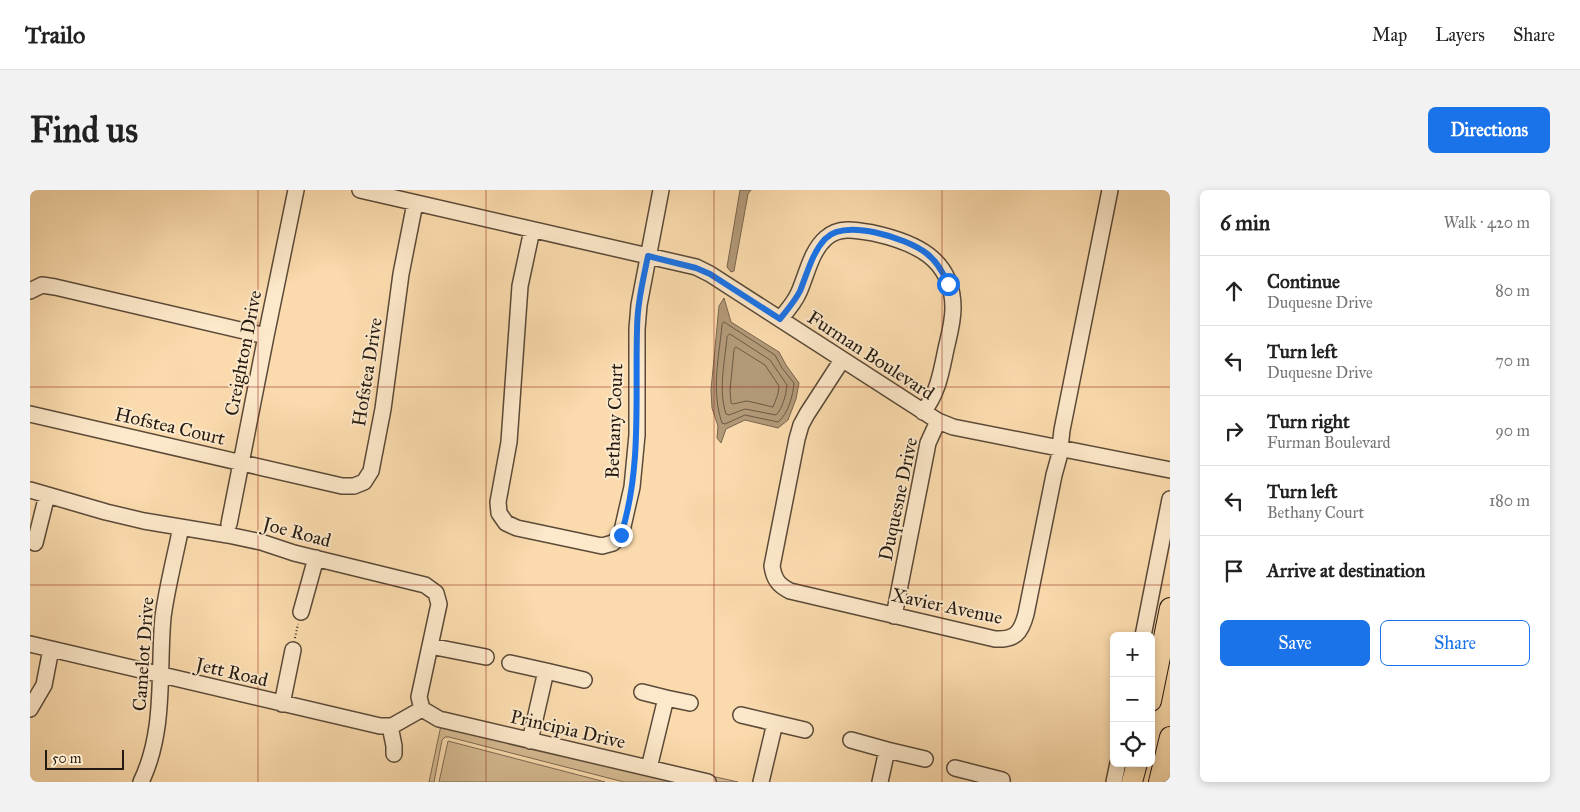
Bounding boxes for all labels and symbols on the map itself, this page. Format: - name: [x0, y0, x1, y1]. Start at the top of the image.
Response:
- route start: [937, 273, 960, 296]
- street label: Creighton Drive: [220, 288, 267, 418]
- street label: Furman Boulevard: [803, 305, 939, 405]
- street label: Hofstea Drive: [347, 316, 387, 428]
- street label: Bethany Court: [600, 363, 628, 479]
- street label: Hofstea Court: [113, 402, 228, 450]
- street label: Duquesne Drive: [874, 435, 923, 563]
- street label: Joe Road: [258, 511, 334, 553]
- route end: [610, 524, 633, 547]
- street label: Xavier Avenue: [889, 583, 1005, 629]
- street label: Camelot Drive: [128, 596, 158, 712]
- street label: Jett Road: [192, 652, 271, 693]
- street label: Principia Drive: [508, 705, 628, 753]
- scale bar: [45, 747, 124, 770]

